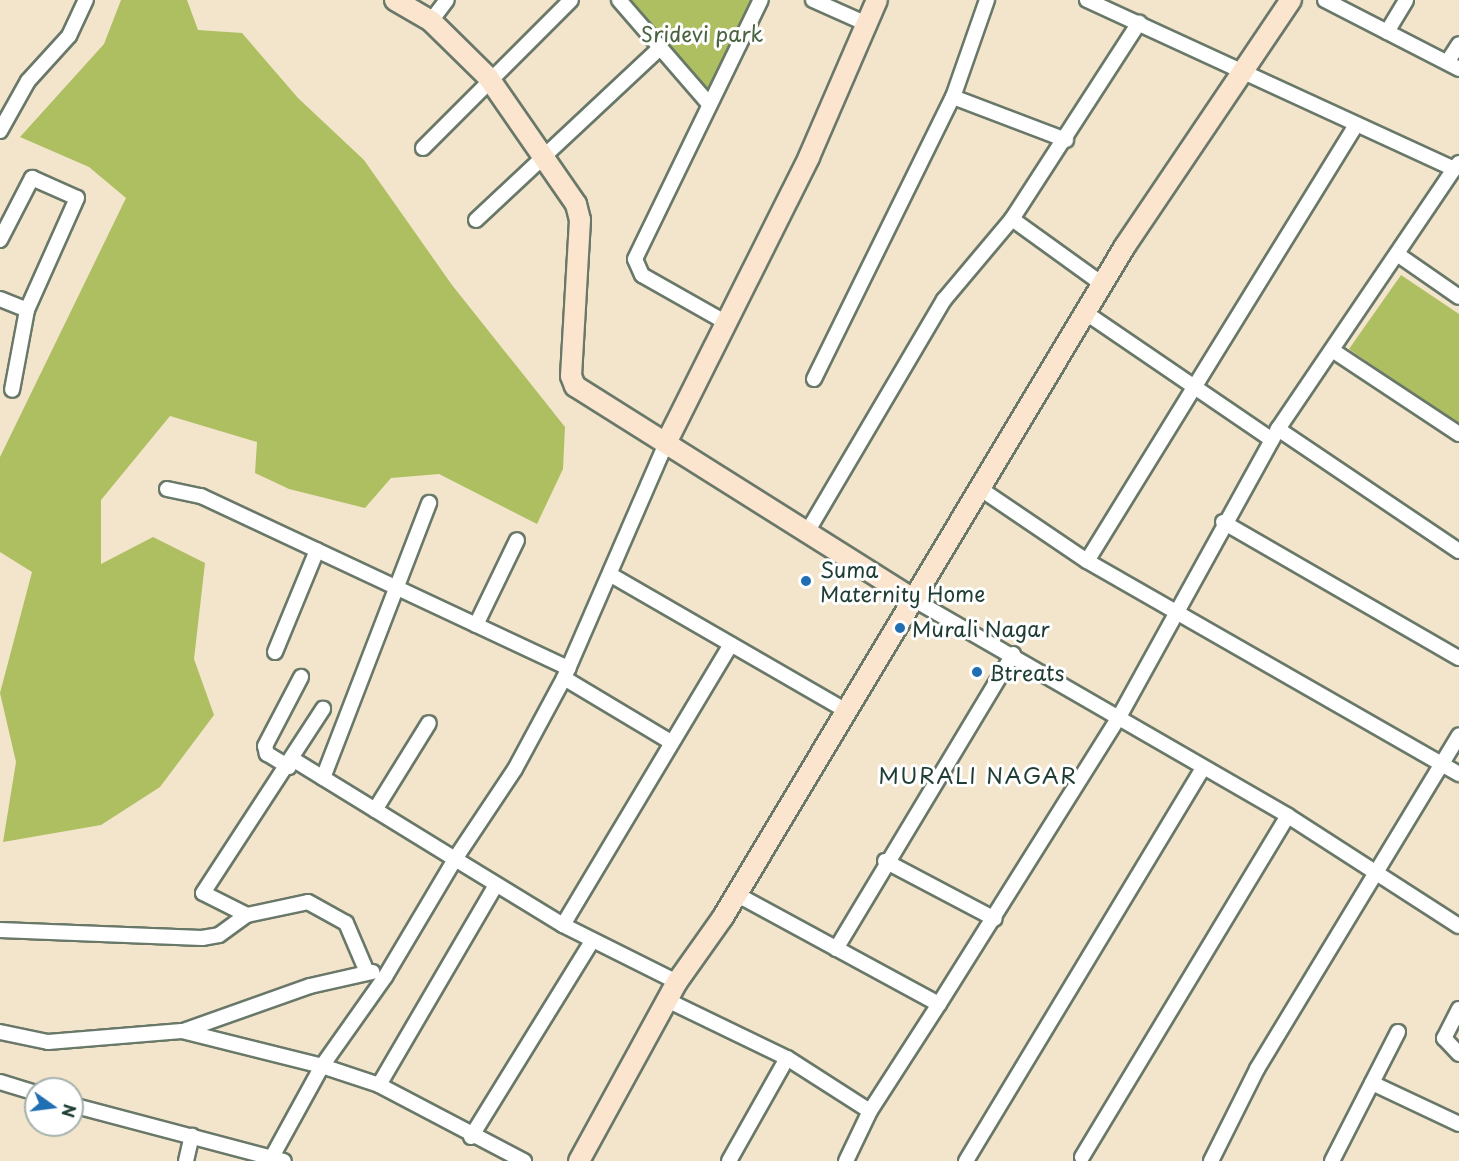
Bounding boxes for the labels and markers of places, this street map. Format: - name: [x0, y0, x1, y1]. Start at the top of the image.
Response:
- place label: Suma Maternity Home: [820, 556, 986, 606]
- marker: Suma Maternity Home: [797, 572, 815, 590]
- place label: Murali Nagar: [912, 615, 1050, 641]
- marker: Murali Nagar: [893, 621, 907, 635]
- place label: Btreats: [989, 659, 1064, 685]
- marker: Btreats: [970, 665, 984, 679]

